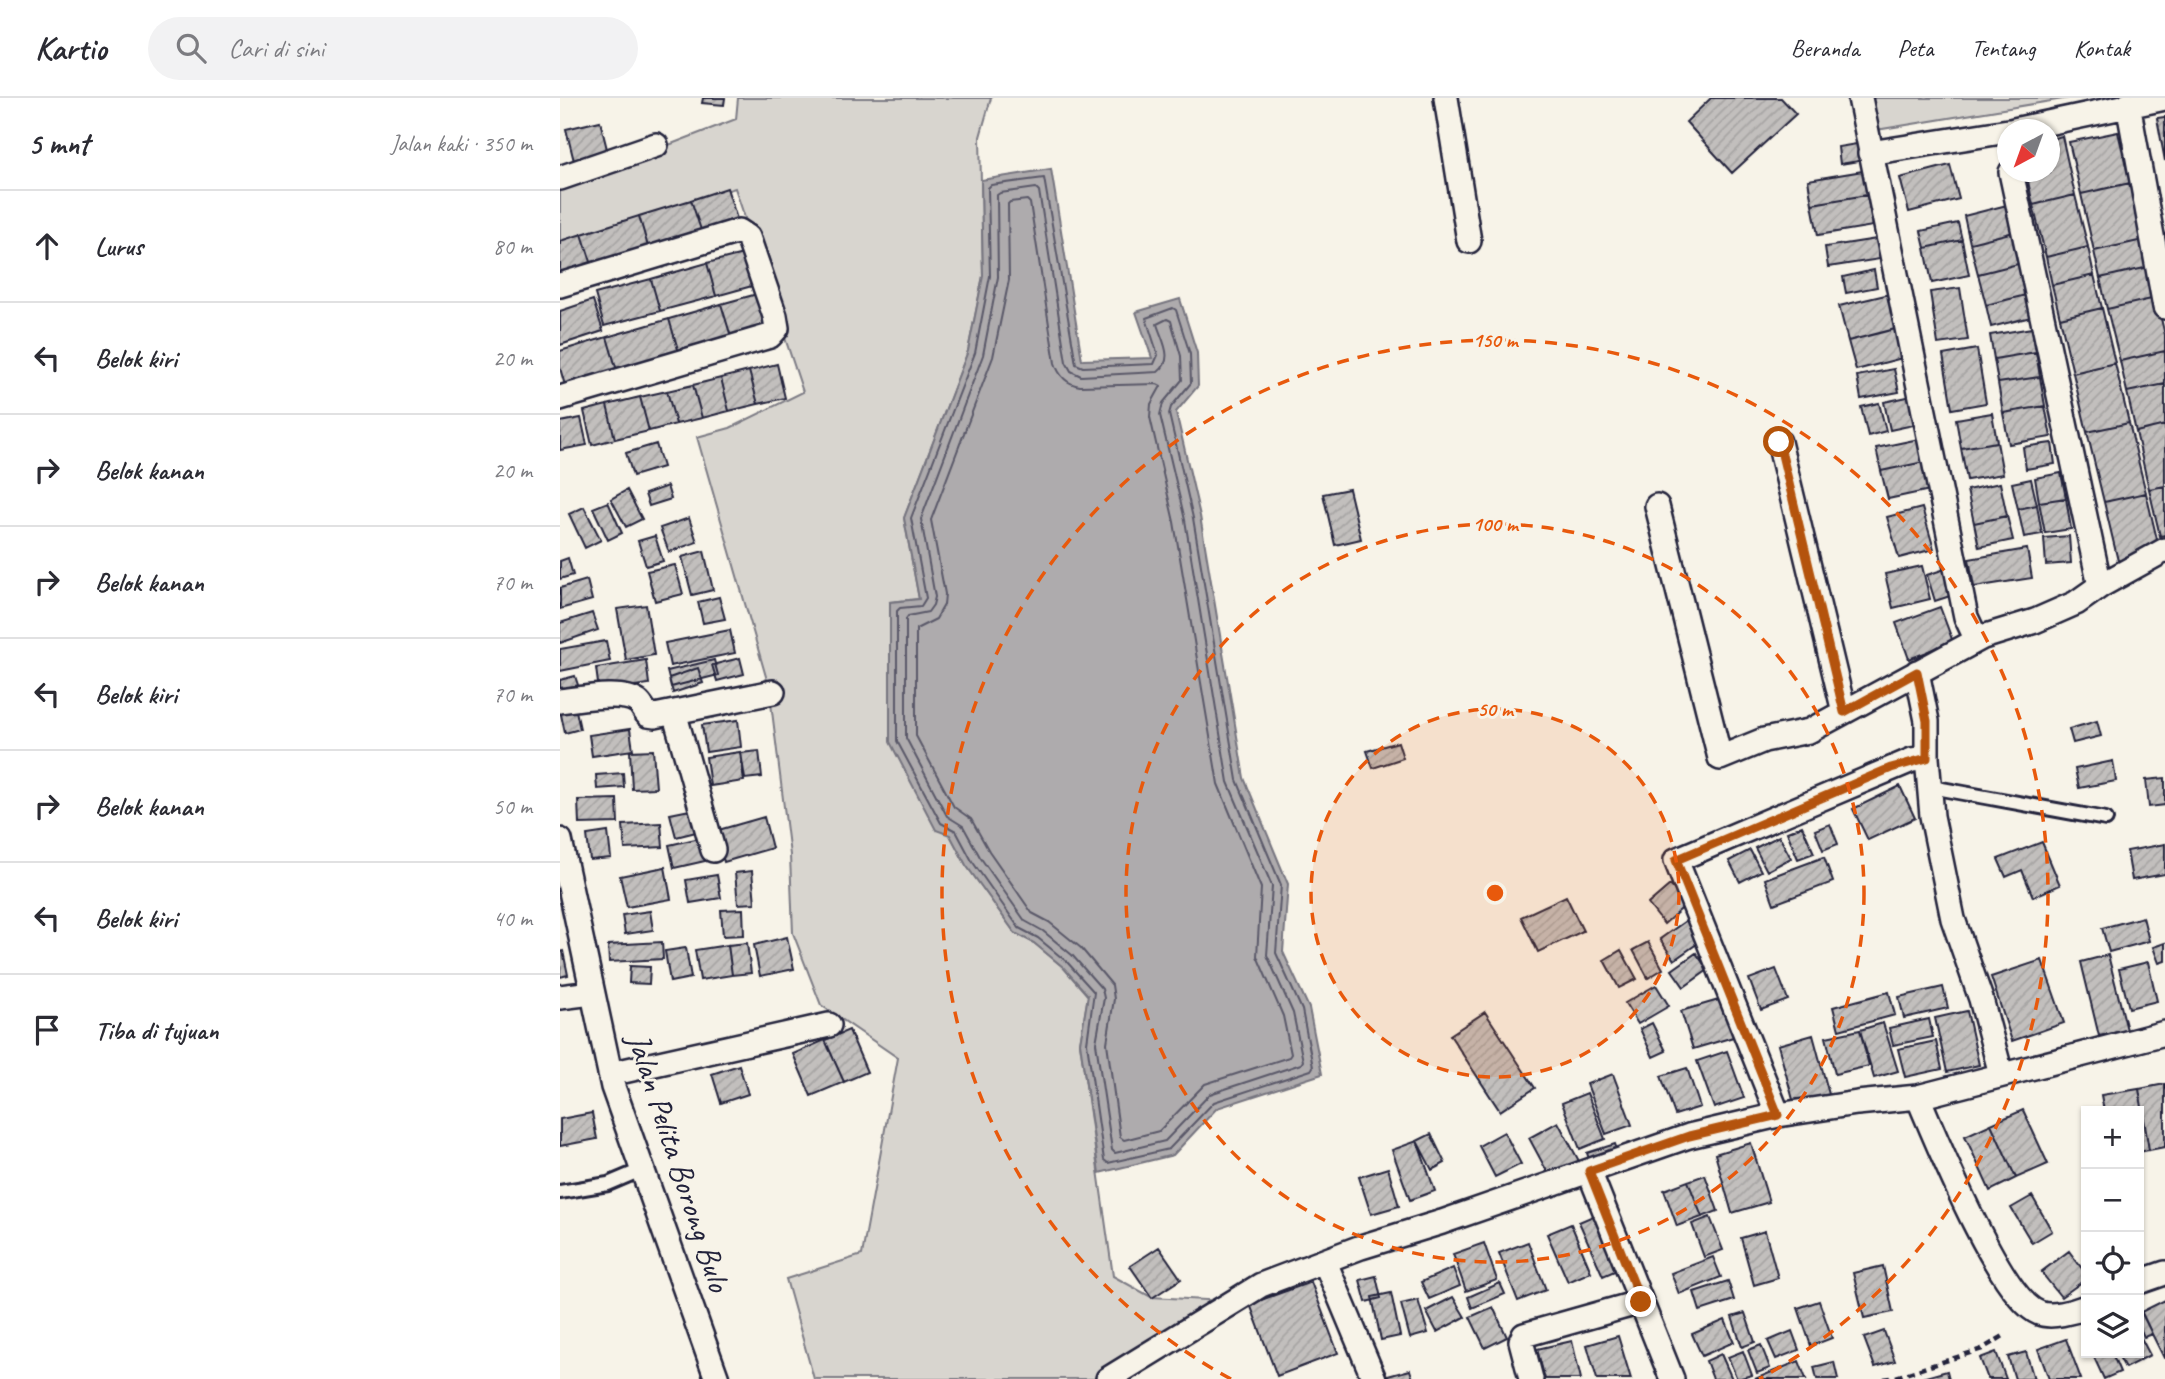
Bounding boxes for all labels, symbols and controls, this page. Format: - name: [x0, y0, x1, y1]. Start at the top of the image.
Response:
- search box: [148, 17, 638, 80]
- text: Kartio: [35, 27, 106, 69]
- icon: search: [172, 29, 210, 67]
- text: Cari di sini: [228, 32, 324, 65]
- text: Beranda: [1791, 33, 1859, 63]
- text: Peta: [1897, 33, 1933, 63]
- text: Tentang: [1971, 33, 2036, 63]
- text: Kontak: [2074, 33, 2130, 63]
- north arrow: [1997, 119, 2060, 182]
- text: 5 mnt: [28, 125, 89, 163]
- text: Jalan kaki · 350 m: [390, 129, 532, 158]
- icon: ahead: [28, 227, 66, 265]
- text: Lurus: [95, 230, 143, 263]
- text: 80 m: [493, 232, 532, 261]
- text: 150 m: [1472, 327, 1520, 353]
- icon: left: [28, 339, 66, 377]
- text: Belok kiri: [95, 342, 177, 375]
- text: 20 m: [493, 344, 532, 373]
- route start: [1763, 426, 1794, 457]
- icon: right: [28, 451, 66, 489]
- text: Belok kanan: [95, 454, 204, 487]
- text: 20 m: [493, 456, 532, 485]
- text: 100 m: [1472, 511, 1520, 537]
- icon: right: [28, 563, 66, 601]
- text: Belok kanan: [95, 566, 204, 599]
- text: 70 m: [493, 568, 532, 597]
- icon: left: [28, 675, 66, 713]
- text: Belok kiri: [95, 678, 177, 711]
- text: 70 m: [493, 680, 532, 709]
- text: 50 m: [1477, 696, 1515, 722]
- icon: right: [28, 787, 66, 825]
- text: Belok kanan: [95, 790, 204, 823]
- text: 50 m: [493, 792, 532, 821]
- centre of rings: [1483, 881, 1507, 905]
- icon: left: [28, 899, 66, 937]
- text: Belok kiri: [95, 902, 177, 935]
- text: 40 m: [493, 904, 532, 933]
- icon: arrive: [28, 1011, 66, 1049]
- text: Tiba di tujuan: [95, 1014, 219, 1047]
- street label: Jalan Pelita Borong Bulo: [617, 1026, 741, 1298]
- map controls: [2081, 1106, 2144, 1358]
- button: +: [2081, 1106, 2144, 1169]
- button: −: [2081, 1169, 2144, 1232]
- button: locate: [2081, 1232, 2144, 1295]
- route end: [1625, 1286, 1656, 1317]
- button: layers: [2081, 1295, 2144, 1358]

